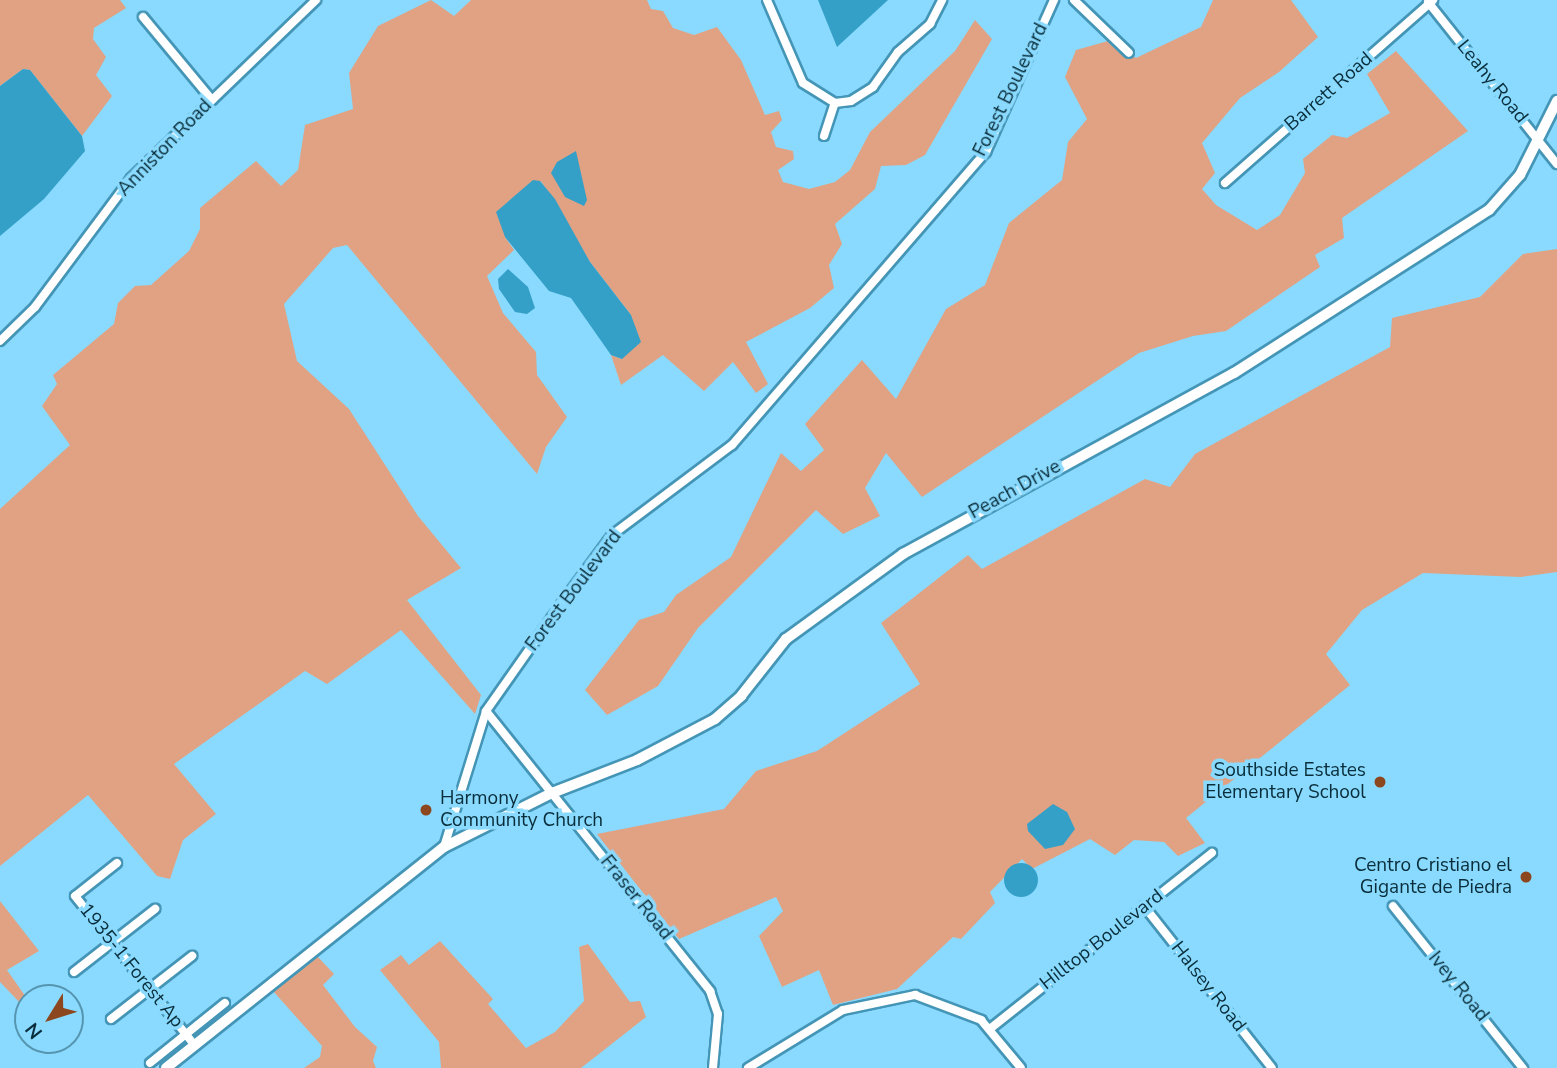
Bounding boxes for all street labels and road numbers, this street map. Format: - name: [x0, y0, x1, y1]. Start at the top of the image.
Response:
- street label: Forest Boulevard: [969, 20, 1053, 160]
- street label: Leahy Road: [1452, 36, 1532, 128]
- street label: Barrett Road: [1281, 48, 1377, 136]
- street label: Anniston Road: [113, 95, 217, 201]
- street label: Peach Drive: [965, 455, 1065, 525]
- street label: Forest Boulevard: [521, 526, 627, 656]
- street label: Fraser Road: [595, 851, 677, 945]
- street label: Hilltop Boulevard: [1036, 885, 1168, 995]
- street label: 1935-1 Forest Ap: [74, 899, 188, 1033]
- street label: Halsey Road: [1166, 937, 1250, 1037]
- street label: Ivey Road: [1423, 947, 1493, 1027]

